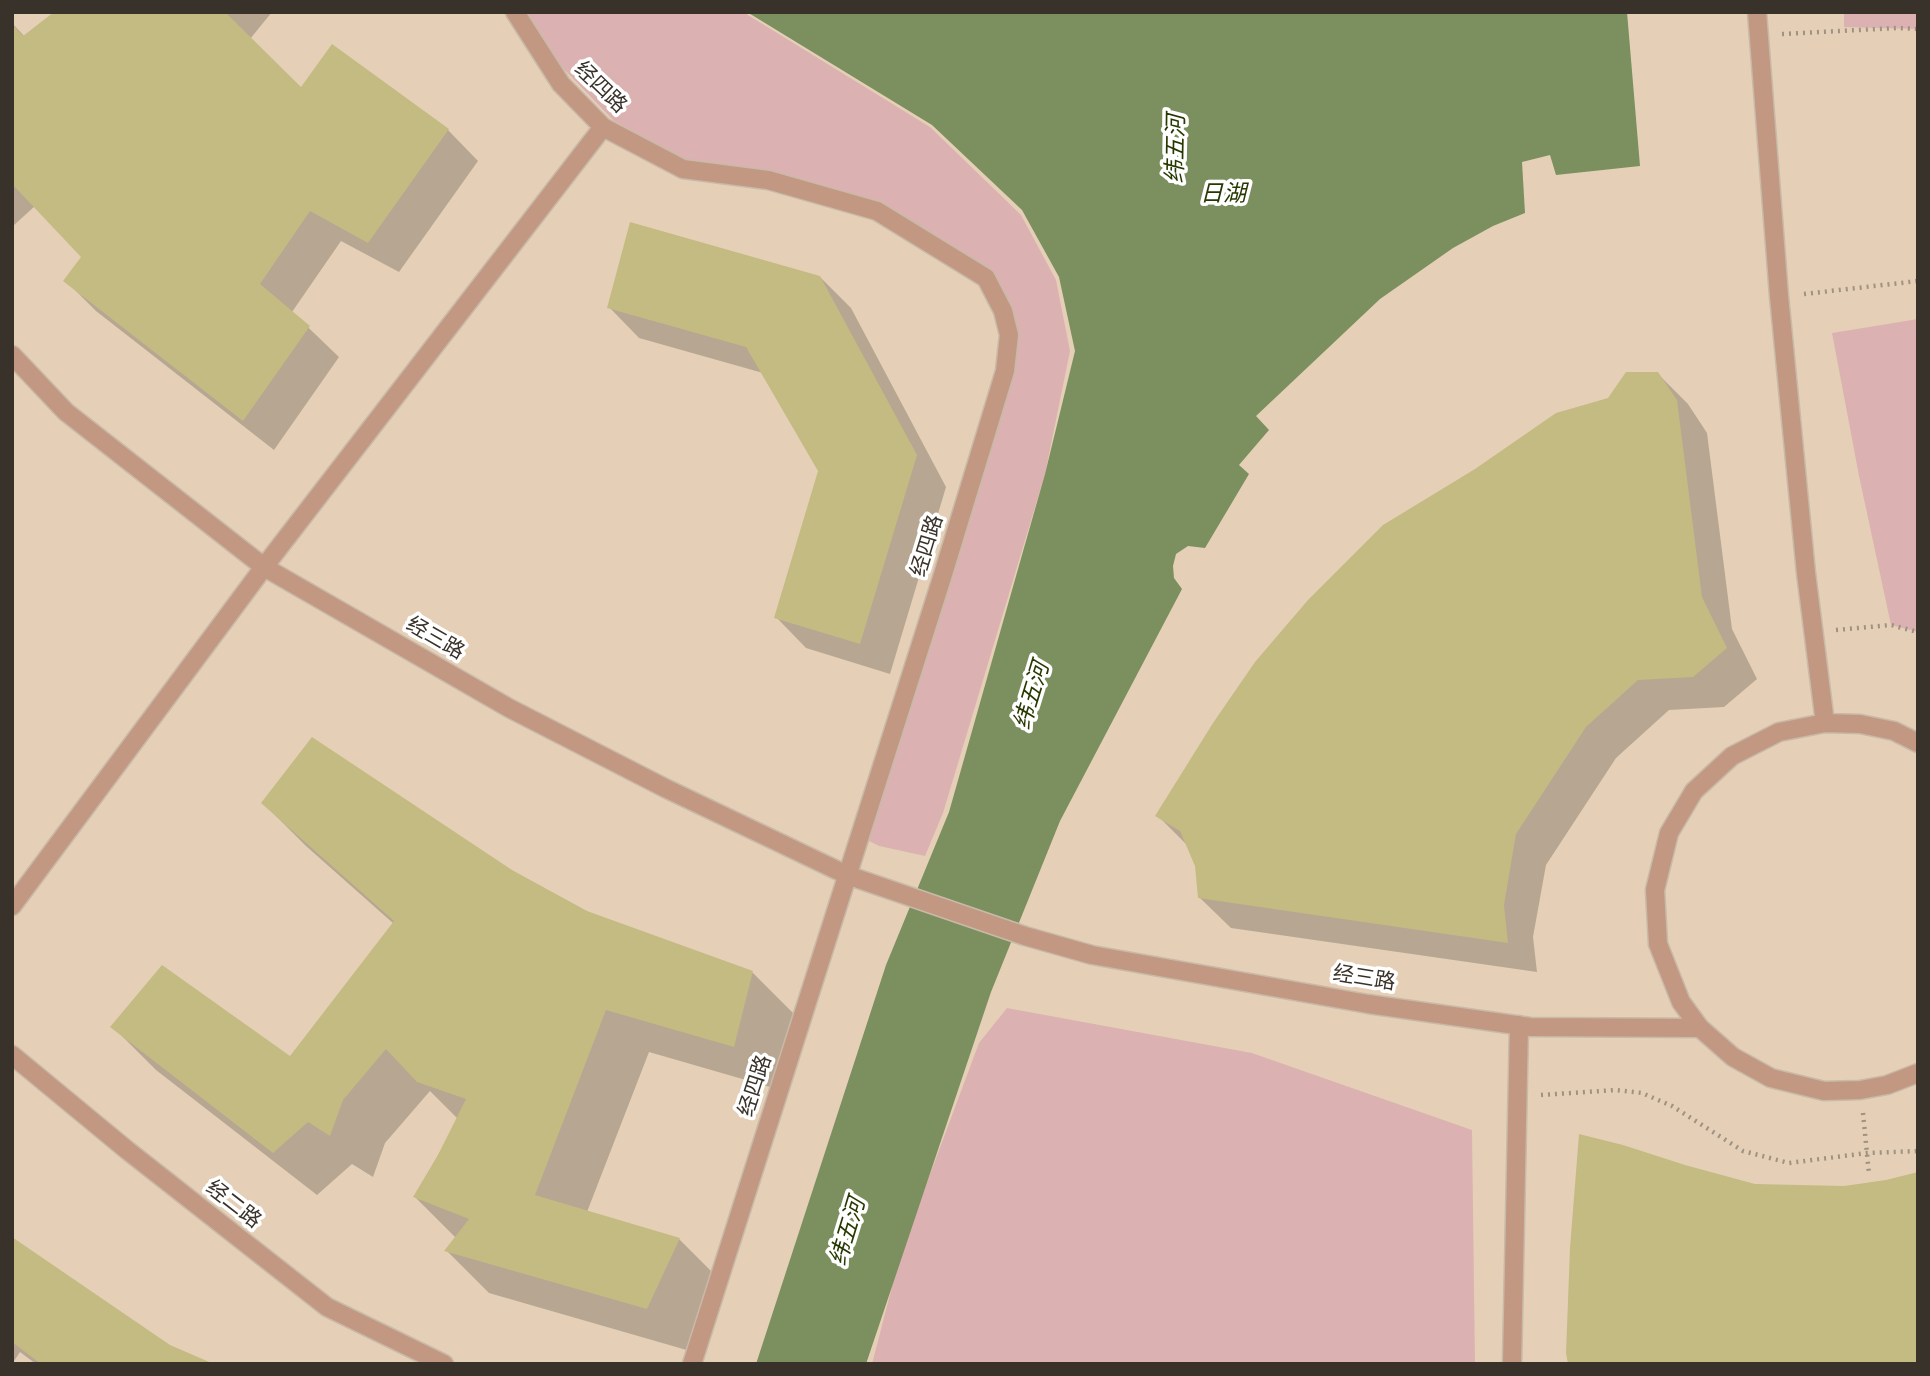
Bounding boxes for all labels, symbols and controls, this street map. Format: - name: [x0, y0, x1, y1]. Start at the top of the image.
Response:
- street label: 经四路: [569, 57, 631, 119]
- water label: 纬五河: [1163, 114, 1191, 184]
- water label: 日湖: [1200, 181, 1246, 209]
- street label: 经四路: [907, 512, 949, 580]
- street label: 经三路: [401, 612, 469, 666]
- water label: 纬五河: [1010, 659, 1056, 733]
- street label: 经三路: [1331, 962, 1397, 996]
- street label: 经四路: [734, 1052, 778, 1120]
- street label: 经二路: [200, 1176, 266, 1234]
- water label: 纬五河: [826, 1195, 872, 1269]

